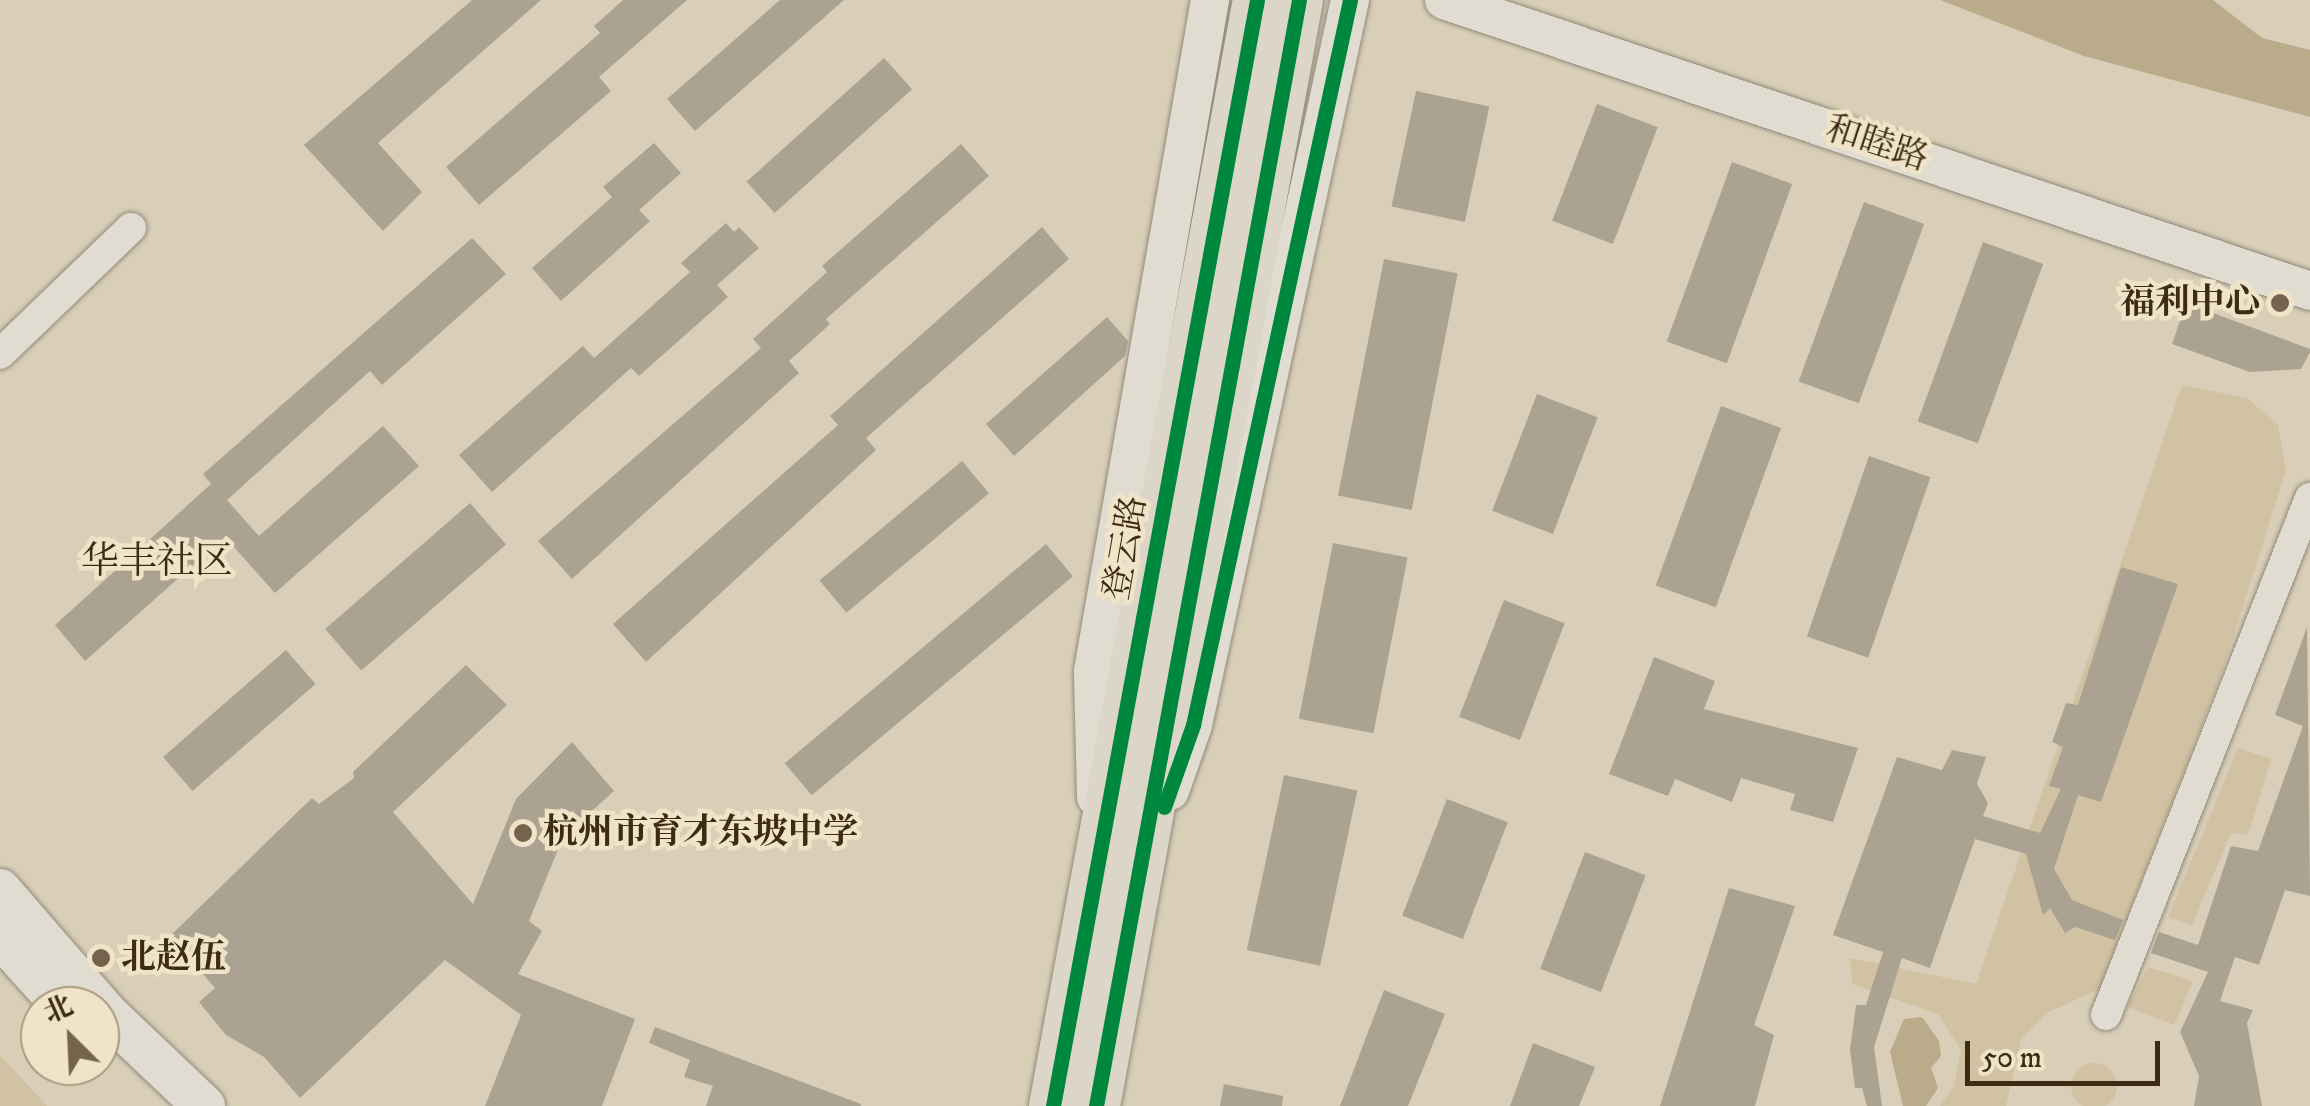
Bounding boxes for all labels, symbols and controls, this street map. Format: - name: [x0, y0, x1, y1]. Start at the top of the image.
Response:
- street label: 和睦路: [1821, 108, 1933, 180]
- place label: 福利中心: [2120, 282, 2260, 324]
- marker: 福利中心: [2269, 292, 2291, 314]
- street label: 登云路: [1096, 493, 1156, 603]
- district label: 华丰社区: [81, 540, 233, 586]
- place label: 杭州市育才东坡中学: [543, 812, 858, 854]
- marker: 杭州市育才东坡中学: [512, 822, 534, 844]
- place label: 北赵伍: [121, 937, 226, 979]
- marker: 北赵伍: [90, 947, 112, 969]
- north arrow: [20, 986, 120, 1086]
- text: 北: [38, 988, 78, 1032]
- scale bar: [1970, 1021, 2165, 1083]
- text: 50 m: [1982, 1040, 2042, 1077]

